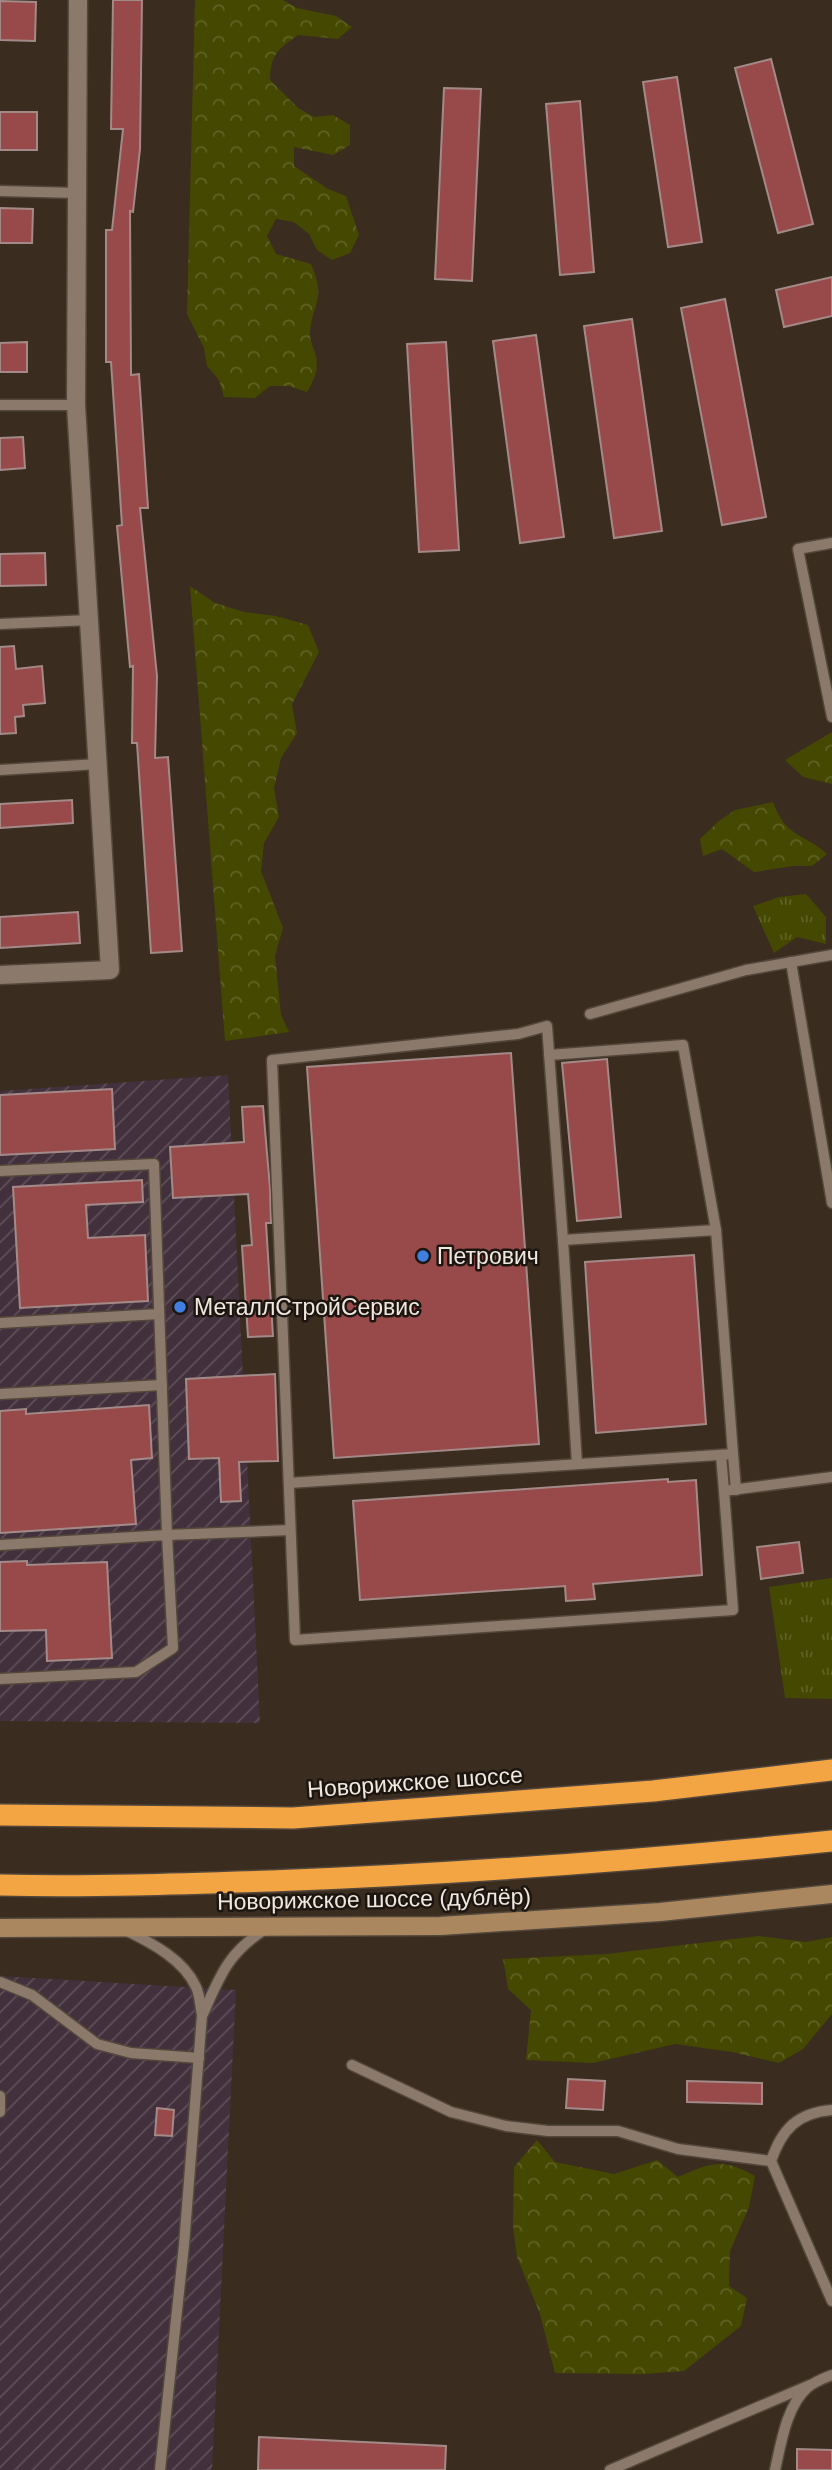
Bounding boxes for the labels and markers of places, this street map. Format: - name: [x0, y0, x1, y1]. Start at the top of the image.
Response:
- place label: Петрович: [437, 1243, 539, 1269]
- marker: Петрович: [415, 1248, 431, 1264]
- place label: МеталлСтройСервис: [194, 1294, 420, 1320]
- marker: МеталлСтройСервис: [172, 1299, 188, 1315]

